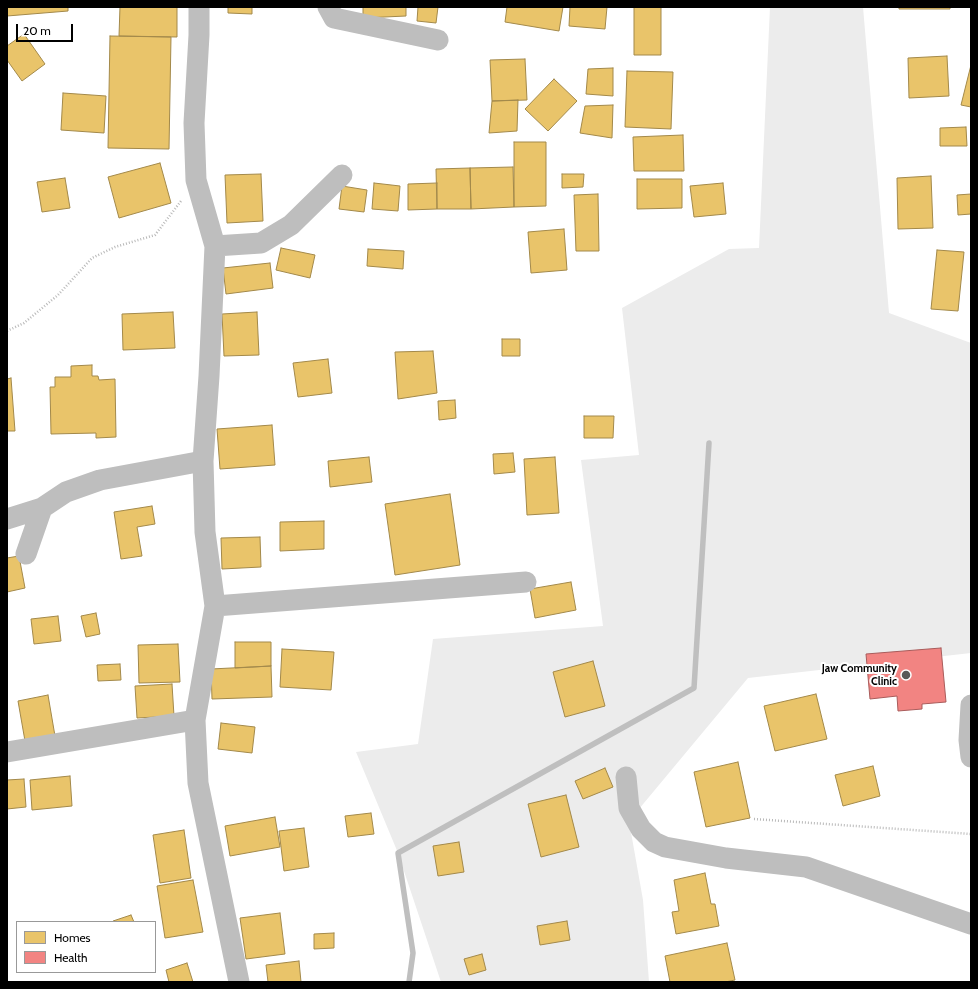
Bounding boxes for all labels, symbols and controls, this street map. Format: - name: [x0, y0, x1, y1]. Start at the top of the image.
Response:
- scale bar: [18, 16, 75, 42]
- text: 20 m: [23, 23, 51, 38]
- place label: Jaw Community Clinic: [822, 662, 897, 688]
- marker: Jaw Community Clinic: [900, 669, 912, 681]
- legend: [16, 921, 156, 973]
- text: Homes: [54, 930, 91, 945]
- text: Health: [54, 950, 88, 965]

